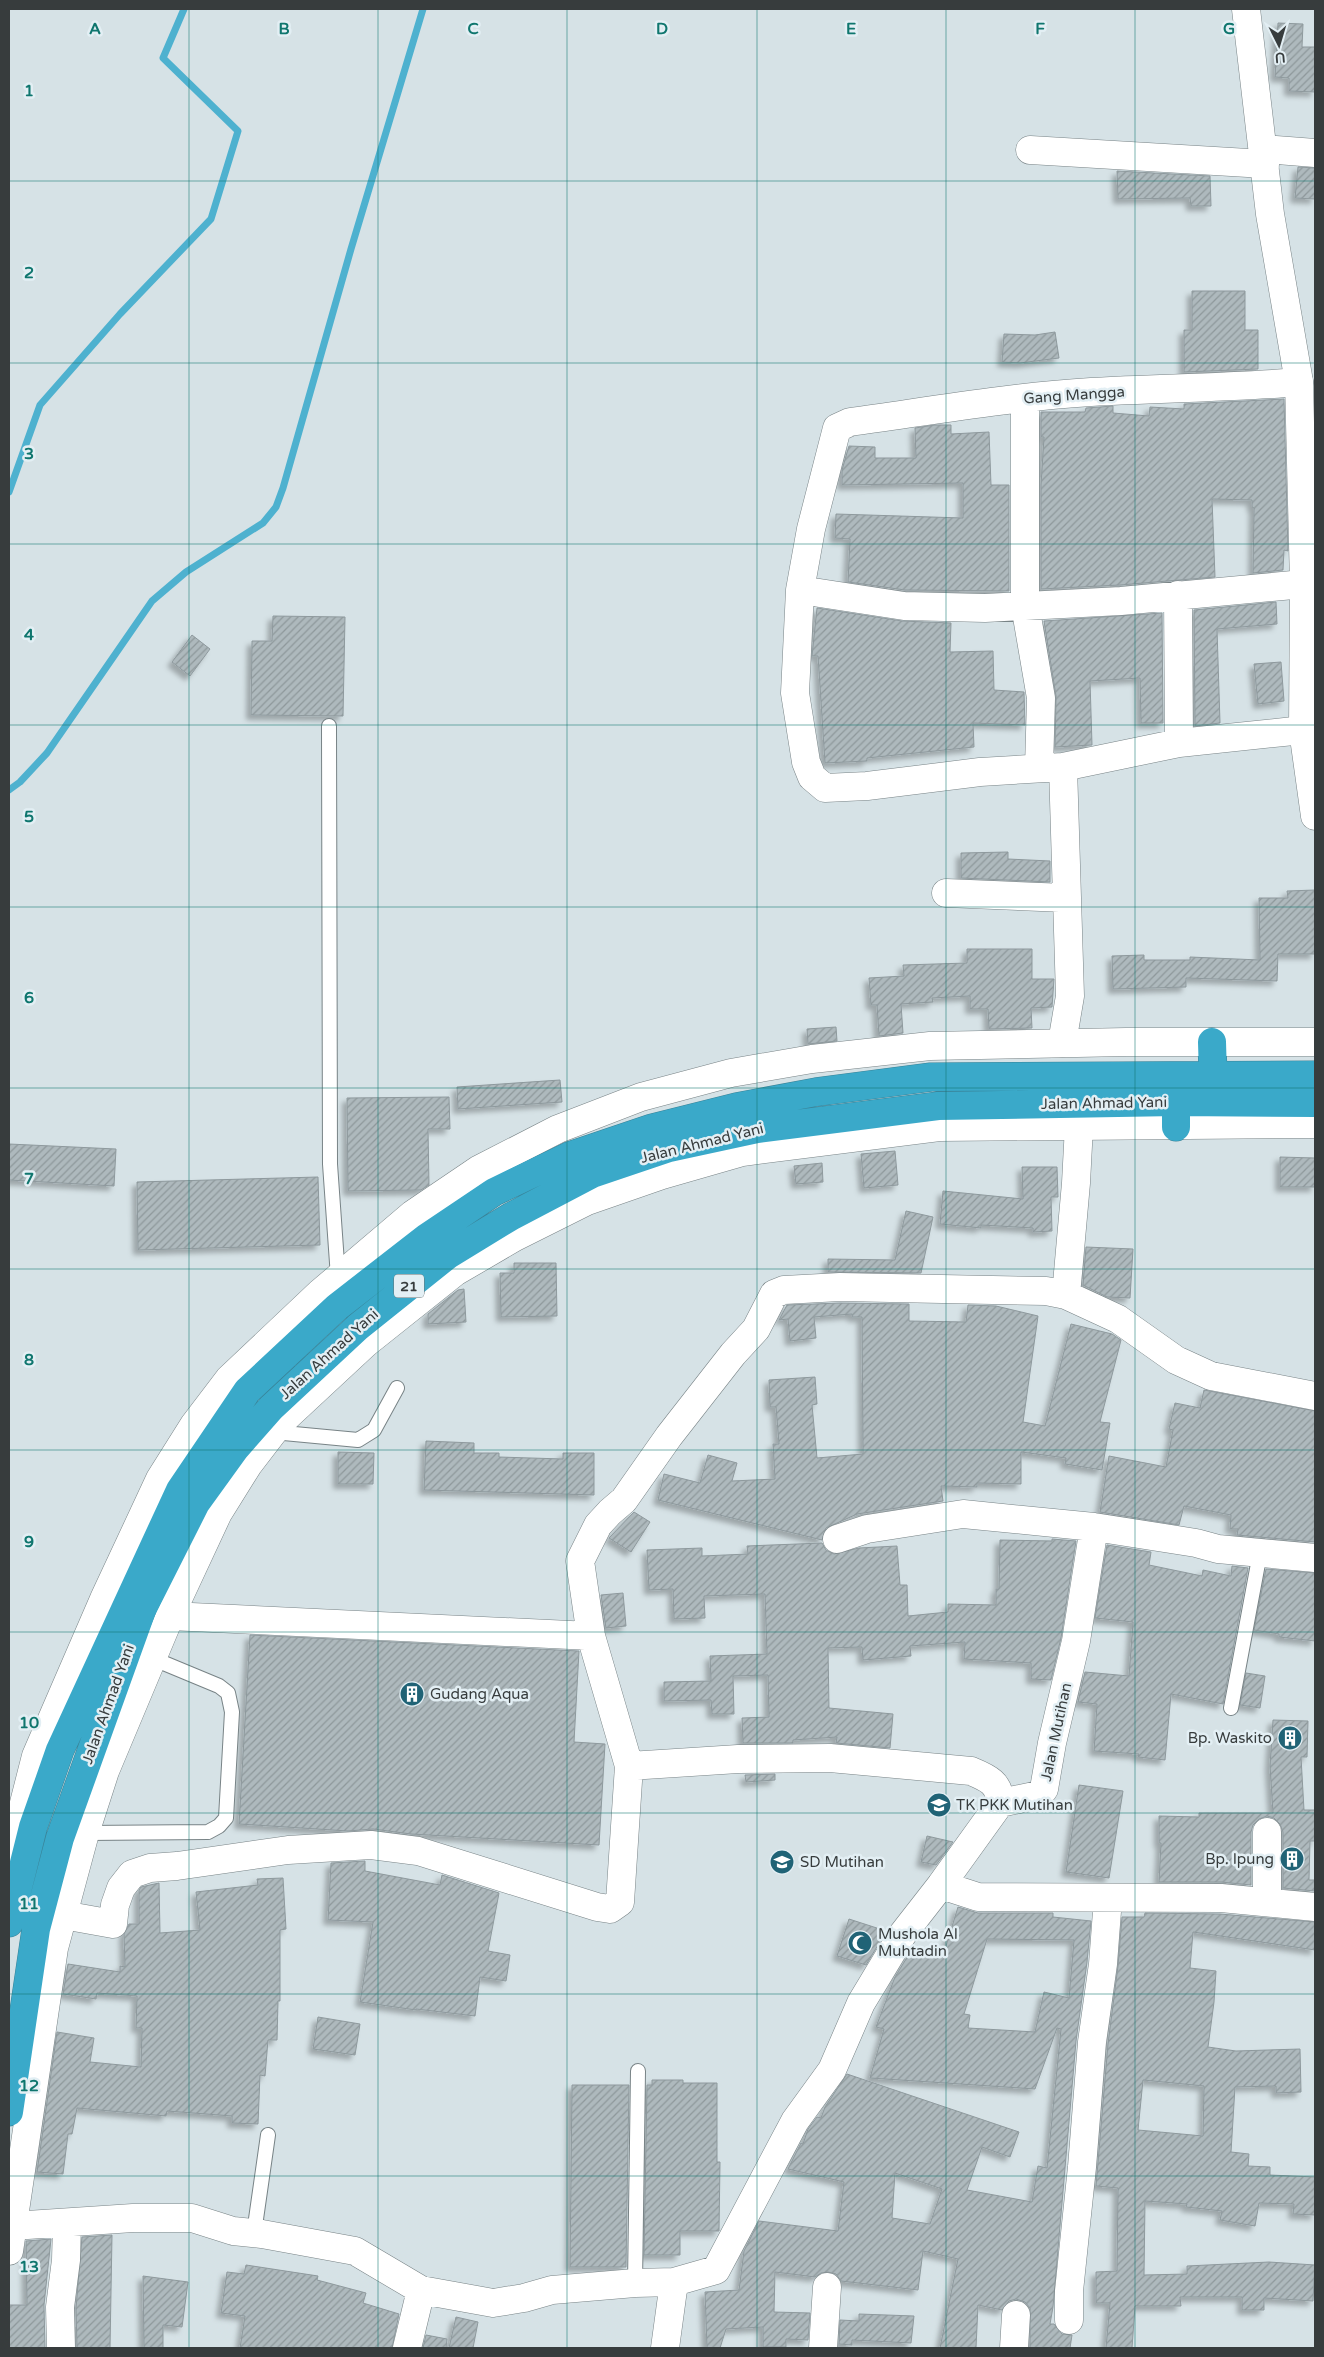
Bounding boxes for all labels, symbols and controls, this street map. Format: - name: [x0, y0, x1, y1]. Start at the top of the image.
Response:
- text: A: [89, 19, 101, 39]
- text: B: [278, 19, 290, 39]
- text: C: [467, 19, 479, 39]
- text: D: [656, 19, 668, 39]
- text: E: [846, 19, 856, 39]
- text: F: [1035, 19, 1045, 39]
- text: G: [1223, 19, 1235, 39]
- north arrow: [1254, 20, 1304, 70]
- text: U: [1274, 49, 1286, 66]
- text: 1: [24, 81, 34, 101]
- text: 2: [24, 263, 34, 283]
- street label: Gang Mangga: [1023, 382, 1125, 408]
- text: 3: [24, 444, 34, 464]
- text: 4: [24, 625, 34, 645]
- text: 5: [24, 807, 34, 827]
- text: 6: [24, 988, 34, 1008]
- street label: Jalan Ahmad Yani: [1041, 1093, 1167, 1113]
- street label: Jalan Ahmad Yani: [639, 1119, 765, 1167]
- text: 7: [24, 1169, 34, 1189]
- road number: 21: [394, 1274, 424, 1298]
- street label: Jalan Ahmad Yani: [276, 1305, 382, 1403]
- text: 8: [24, 1350, 34, 1370]
- text: 9: [24, 1532, 34, 1552]
- street label: Jalan Ahmad Yani: [78, 1642, 138, 1766]
- building icon: Gudang Aqua: [399, 1681, 425, 1707]
- street label: Jalan Mutihan: [1037, 1681, 1075, 1783]
- place label: Gudang Aqua: [430, 1685, 529, 1703]
- text: 10: [19, 1713, 39, 1733]
- building icon: Bp. Waskito: [1277, 1725, 1303, 1751]
- place label: Bp. Waskito: [1188, 1729, 1272, 1747]
- school or university icon: TK PKK Mutihan: [926, 1792, 952, 1818]
- place label: TK PKK Mutihan: [956, 1796, 1073, 1814]
- building icon: Bp. Ipung: [1279, 1846, 1305, 1872]
- school or university icon: SD Mutihan: [769, 1849, 795, 1875]
- place label: Bp. Ipung: [1205, 1850, 1274, 1868]
- place label: SD Mutihan: [800, 1853, 884, 1871]
- text: 11: [19, 1894, 39, 1914]
- place label: Mushola Al Muhtadin: [878, 1925, 958, 1960]
- mosque icon: Mushola Al Muhtadin: [847, 1930, 873, 1956]
- text: 12: [19, 2076, 39, 2096]
- text: 13: [19, 2257, 39, 2277]

